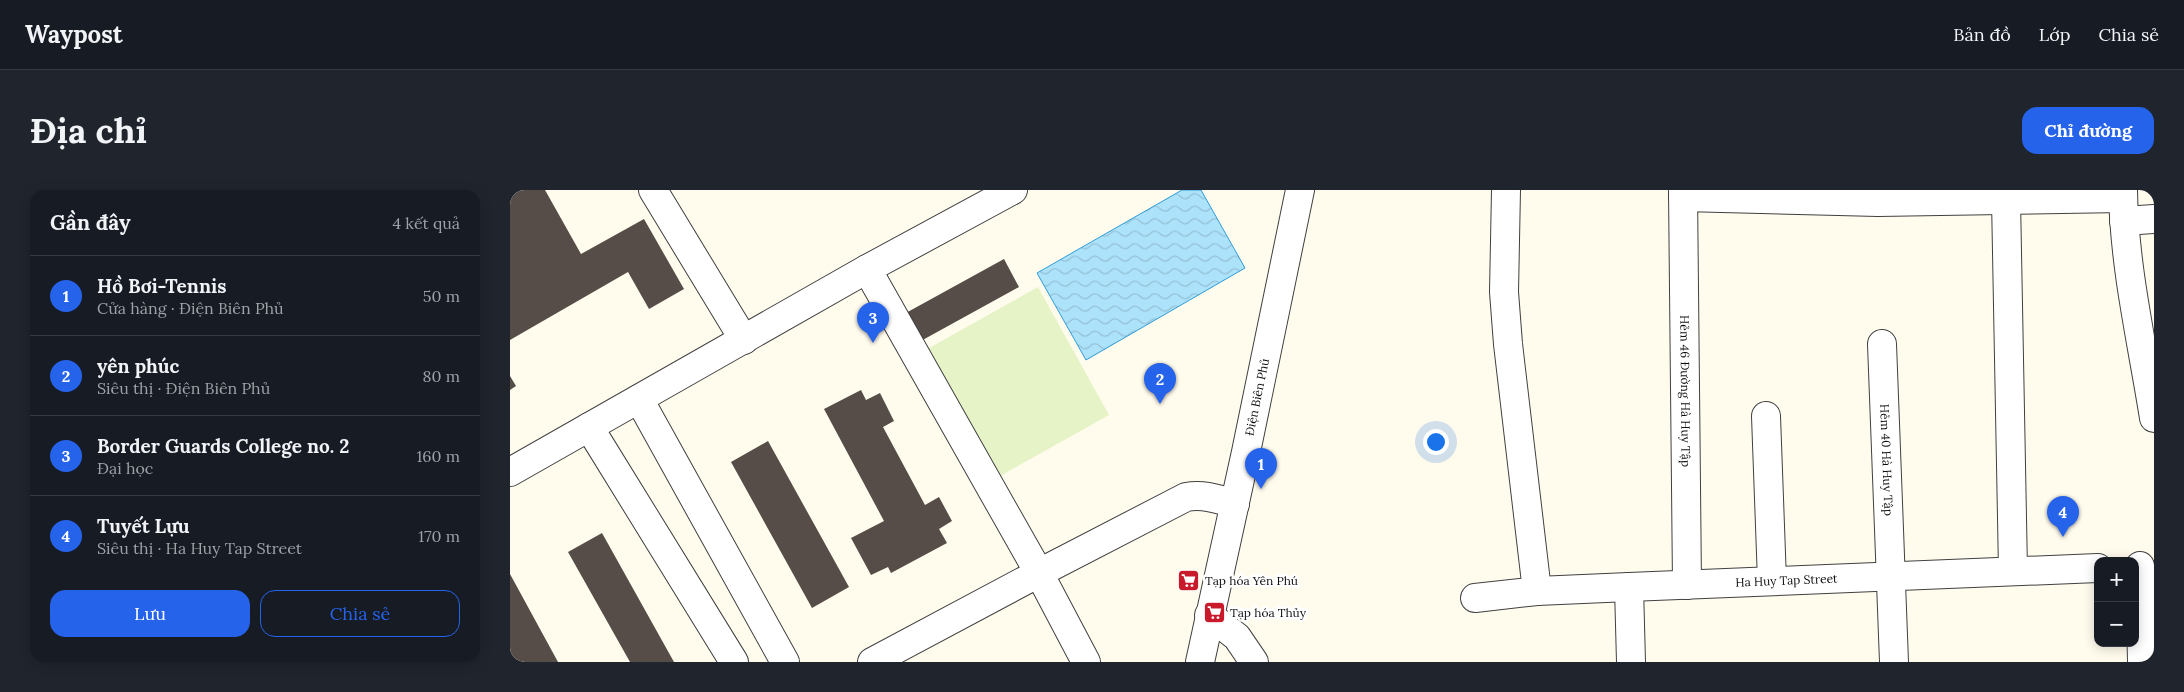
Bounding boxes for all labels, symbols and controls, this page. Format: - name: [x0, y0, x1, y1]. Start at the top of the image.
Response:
- text: Waypost: [25, 19, 123, 50]
- text: Bản đồ: [1953, 23, 2011, 46]
- text: Lớp: [2039, 23, 2070, 46]
- text: Chia sẻ: [2098, 23, 2159, 46]
- button: Chỉ đường: [2022, 107, 2154, 154]
- text: Địa chỉ: [30, 108, 147, 153]
- text: Gần đây: [50, 209, 131, 236]
- text: 4 kết quả: [392, 213, 460, 233]
- text: Hồ Bơi-Tennis: [97, 274, 226, 298]
- text: 1: [63, 286, 69, 306]
- text: 50 m: [423, 286, 460, 306]
- text: Cửa hàng · Điện Biên Phủ: [97, 298, 284, 318]
- pin: 3: [857, 302, 889, 343]
- street label: Hẻm 46 Đường Hà Huy Tập: [1677, 315, 1694, 467]
- text: yên phúc: [97, 354, 179, 378]
- street label: Điện Biên Phủ: [1242, 357, 1272, 437]
- pin: 2: [1144, 363, 1176, 404]
- text: 2: [62, 366, 70, 386]
- text: 80 m: [423, 366, 460, 386]
- text: Siêu thị · Điện Biên Phủ: [97, 378, 270, 398]
- street label: Hẻm 40 Hà Huy Tập: [1877, 403, 1896, 516]
- your location: [1423, 429, 1449, 455]
- text: Border Guards College no. 2: [97, 434, 349, 458]
- text: 3: [62, 446, 70, 466]
- text: 160 m: [416, 446, 460, 466]
- pin: 1: [1245, 448, 1277, 489]
- text: Đại học: [97, 458, 153, 478]
- pin: 4: [2047, 496, 2079, 537]
- text: Tuyết Lựu: [97, 514, 189, 538]
- text: 4: [62, 526, 70, 546]
- text: 170 m: [418, 526, 460, 546]
- text: Siêu thị · Ha Huy Tap Street: [97, 538, 302, 558]
- map controls: [2094, 557, 2139, 647]
- button: +: [2094, 557, 2139, 602]
- supermarket icon: Tạp hóa Yên Phú: [1177, 569, 1201, 593]
- street label: Ha Huy Tap Street: [1735, 571, 1838, 590]
- place label: Tạp hóa Yên Phú: [1205, 573, 1298, 588]
- button: Lưu: [50, 590, 250, 637]
- button: Chia sẻ: [260, 590, 460, 637]
- supermarket icon: Tạp hóa Thủy: [1202, 601, 1226, 625]
- button: −: [2094, 602, 2139, 647]
- place label: Tạp hóa Thủy: [1230, 605, 1307, 620]

